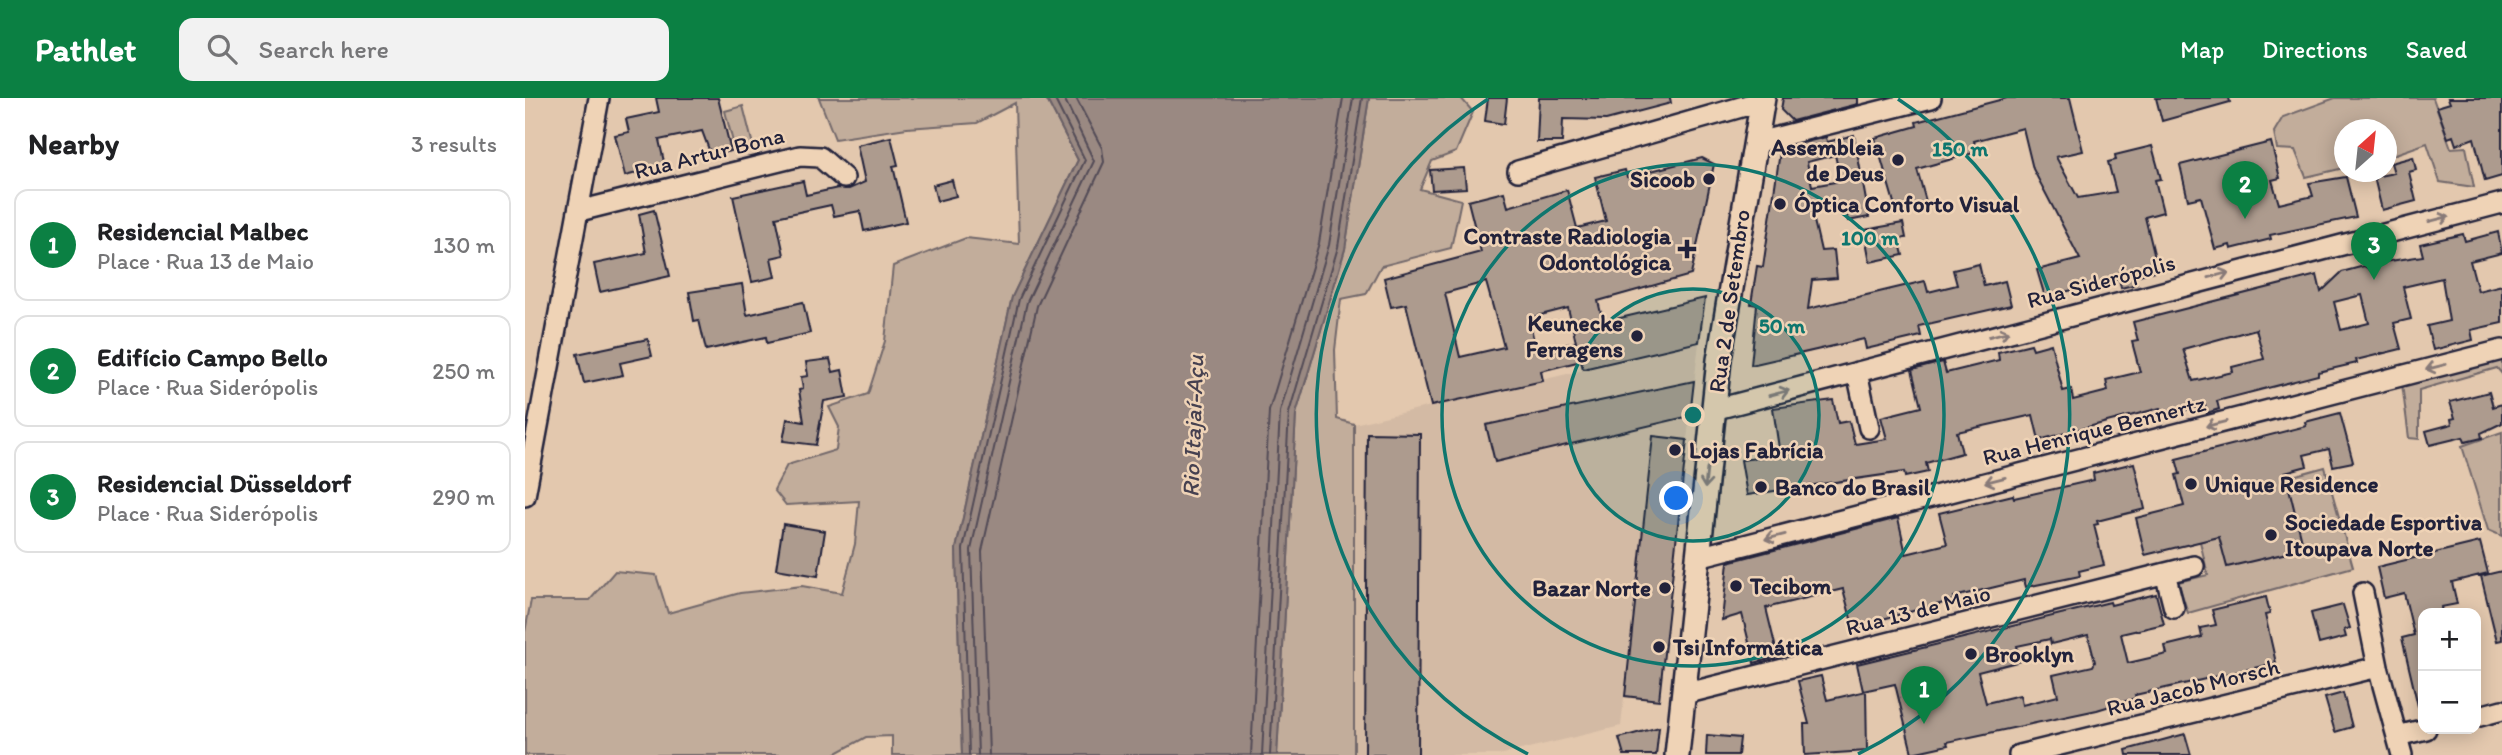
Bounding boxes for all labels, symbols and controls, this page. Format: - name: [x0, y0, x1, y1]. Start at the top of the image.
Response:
- search box: [179, 18, 669, 81]
- text: Pathlet: [35, 30, 137, 69]
- icon: search: [203, 30, 241, 68]
- text: Search here: [259, 33, 389, 65]
- text: Map: [2180, 35, 2224, 64]
- text: Directions: [2262, 35, 2368, 64]
- text: Saved: [2406, 35, 2467, 64]
- north arrow: [2334, 119, 2397, 182]
- street label: Rua Artur Bona: [631, 121, 787, 185]
- text: Nearby: [28, 125, 119, 162]
- text: 3 results: [411, 130, 497, 158]
- place label: Assembleia de Deus: [1770, 133, 1885, 187]
- text: 150 m: [1932, 136, 1988, 161]
- marker: Assembleia de Deus: [1890, 152, 1906, 168]
- pin: 2: [2222, 161, 2268, 219]
- place label: Sicoob: [1630, 165, 1695, 193]
- marker: Sicoob: [1701, 171, 1717, 187]
- place label: Óptica Conforto Visual: [1794, 190, 2020, 218]
- marker: Óptica Conforto Visual: [1772, 196, 1788, 212]
- street label: Rua 2 de Setembro: [1702, 208, 1756, 394]
- one-way arrow: [2427, 212, 2450, 225]
- text: Residencial Malbec: [97, 215, 308, 247]
- place label: Contraste Radiologia Odontológica: [1464, 222, 1672, 276]
- pin: 3: [2351, 222, 2397, 280]
- text: 100 m: [1841, 225, 1899, 250]
- text: 1: [48, 231, 58, 259]
- text: 130 m: [433, 231, 495, 259]
- marker: Contraste Radiologia Odontológica: [1677, 239, 1697, 259]
- text: Place · Rua 13 de Maio: [97, 247, 314, 275]
- street label: Rua Siderópolis: [2024, 248, 2178, 314]
- one-way arrow: [2207, 268, 2230, 281]
- place label: Keunecke Ferragens: [1526, 309, 1623, 363]
- text: 50 m: [1759, 313, 1806, 338]
- one-way arrow: [1987, 327, 2010, 340]
- marker: Keunecke Ferragens: [1629, 328, 1645, 344]
- text: Edifício Campo Bello: [97, 341, 328, 373]
- water label: Rio Itajaí-Açu: [1176, 353, 1210, 498]
- text: 2: [47, 357, 59, 385]
- text: 250 m: [432, 357, 495, 385]
- one-way arrow: [2425, 361, 2448, 374]
- text: Place · Rua Siderópolis: [97, 373, 318, 401]
- one-way arrow: [1768, 385, 1790, 398]
- street label: Rua Henrique Bennertz: [1980, 389, 2209, 471]
- centre of rings: [1681, 403, 1705, 427]
- one-way arrow: [2205, 418, 2227, 431]
- place label: Lojas Fabrícia: [1689, 436, 1824, 464]
- marker: Lojas Fabrícia: [1667, 442, 1683, 458]
- one-way arrow: [1699, 466, 1712, 489]
- text: Residencial Düsseldorf: [97, 467, 351, 499]
- place label: Unique Residence: [2205, 470, 2378, 498]
- place label: Banco do Brasil: [1775, 473, 1931, 501]
- one-way arrow: [1984, 474, 2007, 487]
- marker: Unique Residence: [2183, 476, 2199, 492]
- marker: Banco do Brasil: [1753, 479, 1769, 495]
- your location: [1659, 481, 1693, 515]
- text: 3: [47, 483, 59, 511]
- text: 290 m: [432, 483, 495, 511]
- text: Place · Rua Siderópolis: [97, 499, 318, 527]
- place label: Sociedade Esportiva Itoupava Norte: [2285, 508, 2483, 562]
- marker: Sociedade Esportiva Itoupava Norte: [2263, 527, 2279, 543]
- one-way arrow: [1764, 531, 1787, 544]
- place label: Tecibom: [1749, 572, 1832, 600]
- place label: Bazar Norte: [1532, 574, 1651, 602]
- marker: Tecibom: [1728, 578, 1744, 594]
- street label: Rua 13 de Maio: [1843, 579, 1993, 641]
- marker: Bazar Norte: [1657, 580, 1673, 596]
- map controls: [2418, 608, 2481, 734]
- button: +: [2418, 608, 2481, 671]
- place label: Tsi Informática: [1672, 633, 1824, 661]
- marker: Tsi Informática: [1651, 639, 1667, 655]
- place label: Brooklyn: [1985, 640, 2074, 668]
- marker: Brooklyn: [1963, 646, 1979, 662]
- street label: Rua Jacob Morsch: [2104, 652, 2282, 722]
- pin: 1: [1901, 666, 1947, 724]
- button: −: [2418, 671, 2481, 734]

